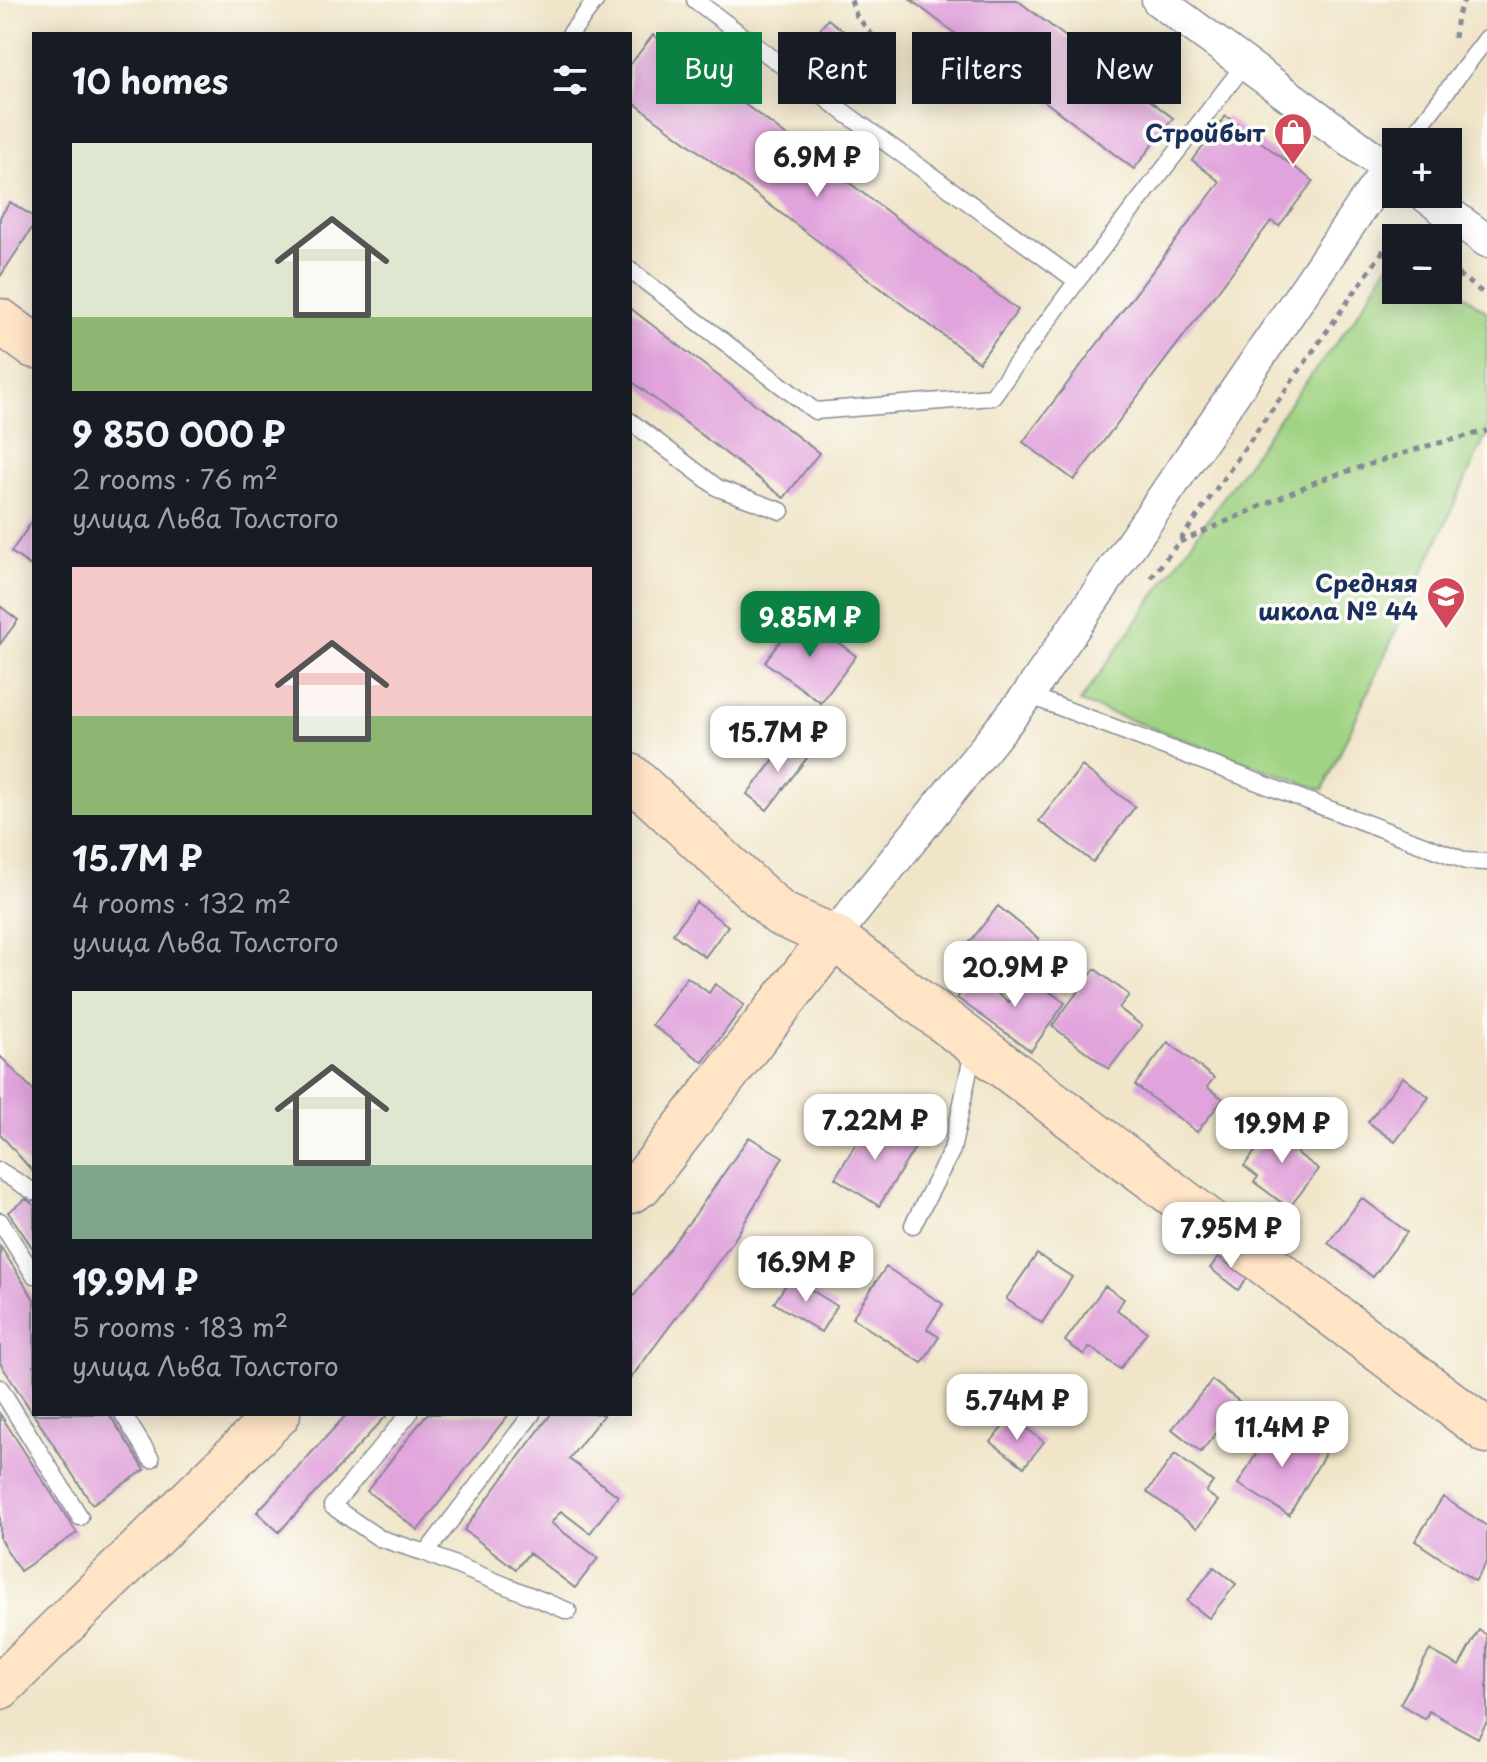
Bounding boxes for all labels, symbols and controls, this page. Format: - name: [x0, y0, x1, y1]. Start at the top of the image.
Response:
- chip: Buy: [656, 32, 762, 104]
- chip: Rent: [778, 32, 896, 104]
- chip: Filters: [912, 32, 1051, 104]
- chip: New: [1067, 32, 1181, 104]
- text: 10 homes: [72, 54, 228, 106]
- icon: filters: [548, 58, 592, 102]
- shop icon: Стройбыт: [1272, 111, 1314, 166]
- place label: Стройбыт: [1145, 114, 1266, 150]
- map controls: [1382, 128, 1462, 304]
- button: +: [1382, 128, 1462, 208]
- pin: 6.9M ₽: [752, 131, 882, 199]
- text: 6.9M ₽: [773, 137, 861, 176]
- icon: home: [260, 195, 404, 339]
- button: −: [1382, 224, 1462, 304]
- text: 9 850 000 ₽: [72, 407, 286, 459]
- text: 2 rooms · 76 m²: [72, 459, 278, 498]
- text: улица Льва Толстого: [72, 498, 339, 537]
- place label: Средняя школа № 44: [1258, 564, 1418, 628]
- school or university icon: Средняя школа № 44: [1425, 575, 1467, 630]
- pin: 9.85M ₽: [736, 591, 884, 659]
- text: 9.85M ₽: [759, 597, 861, 636]
- icon: home: [260, 619, 404, 763]
- pin: 15.7M ₽: [704, 706, 852, 774]
- text: 15.7M ₽: [728, 712, 828, 751]
- text: 15.7M ₽: [72, 831, 203, 883]
- text: 4 rooms · 132 m²: [72, 883, 291, 922]
- text: улица Льва Толстого: [72, 922, 339, 961]
- pin: 20.9M ₽: [941, 941, 1089, 1009]
- text: 20.9M ₽: [962, 947, 1068, 986]
- icon: home: [260, 1043, 404, 1187]
- pin: 7.22M ₽: [801, 1094, 949, 1162]
- pin: 19.9M ₽: [1208, 1097, 1356, 1165]
- text: 7.22M ₽: [822, 1100, 928, 1139]
- text: 19.9M ₽: [1234, 1103, 1330, 1142]
- pin: 7.95M ₽: [1157, 1202, 1305, 1270]
- text: 7.95M ₽: [1180, 1208, 1282, 1247]
- pin: 16.9M ₽: [732, 1236, 880, 1304]
- text: 16.9M ₽: [756, 1242, 856, 1281]
- text: 19.9M ₽: [72, 1255, 198, 1307]
- text: 5 rooms · 183 m²: [72, 1307, 288, 1346]
- text: улица Льва Толстого: [72, 1346, 339, 1385]
- pin: 5.74M ₽: [943, 1374, 1091, 1442]
- text: 5.74M ₽: [965, 1380, 1069, 1419]
- pin: 11.4M ₽: [1208, 1401, 1356, 1469]
- text: 11.4M ₽: [1234, 1407, 1330, 1446]

